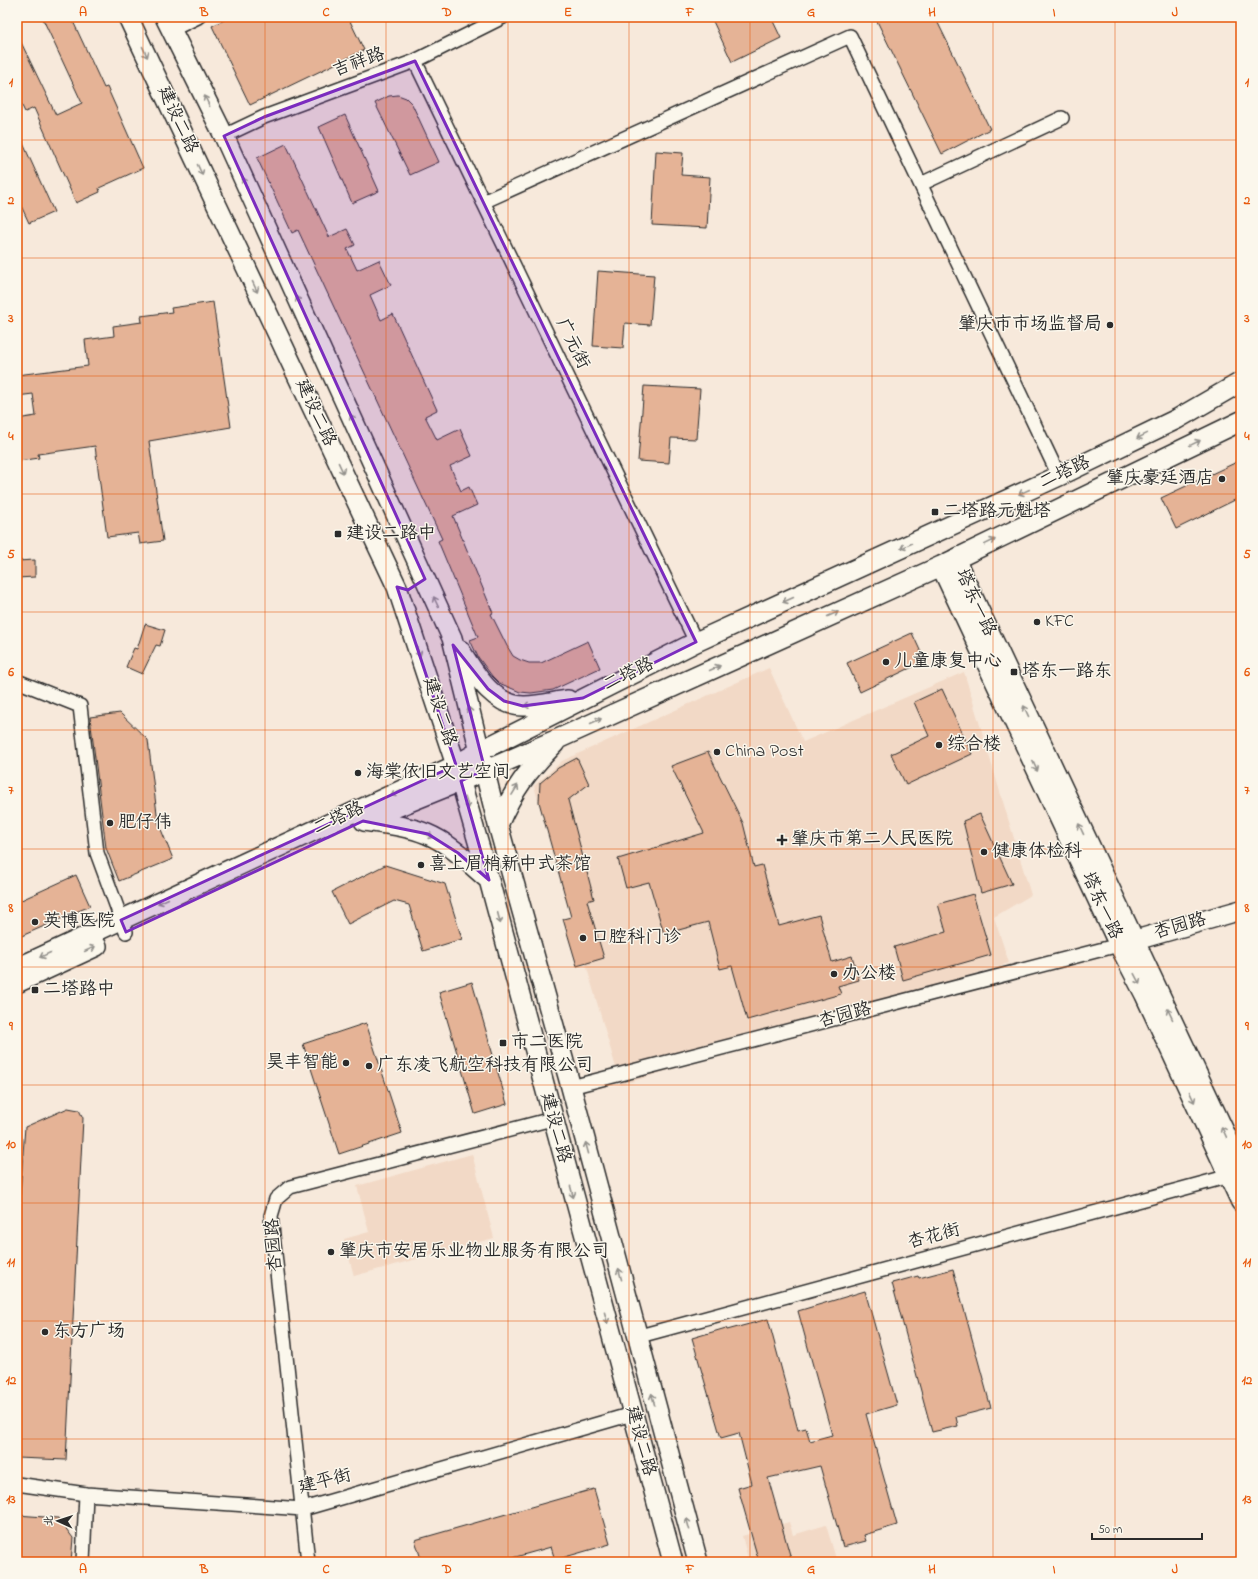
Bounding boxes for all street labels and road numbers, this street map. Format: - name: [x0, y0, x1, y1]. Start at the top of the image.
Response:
- street label: 吉祥路: [329, 42, 389, 84]
- street label: 建设二路: [150, 82, 204, 158]
- street label: 广元街: [548, 314, 596, 374]
- street label: 建设二路: [288, 375, 342, 451]
- street label: 二塔路: [1035, 450, 1095, 496]
- street label: 塔东一路: [948, 565, 1002, 641]
- street label: 二塔路: [599, 651, 659, 699]
- street label: 建设二路: [416, 674, 462, 750]
- street label: 二塔路: [309, 796, 369, 842]
- street label: 塔东一路: [1074, 868, 1128, 944]
- street label: 杏园路: [1150, 907, 1210, 947]
- street label: 杏园路: [816, 996, 874, 1036]
- street label: 建设二路: [533, 1090, 577, 1166]
- street label: 杏园路: [260, 1217, 290, 1273]
- street label: 杏花街: [905, 1217, 963, 1257]
- street label: 建设二路: [618, 1403, 662, 1479]
- street label: 建平街: [296, 1463, 354, 1501]

